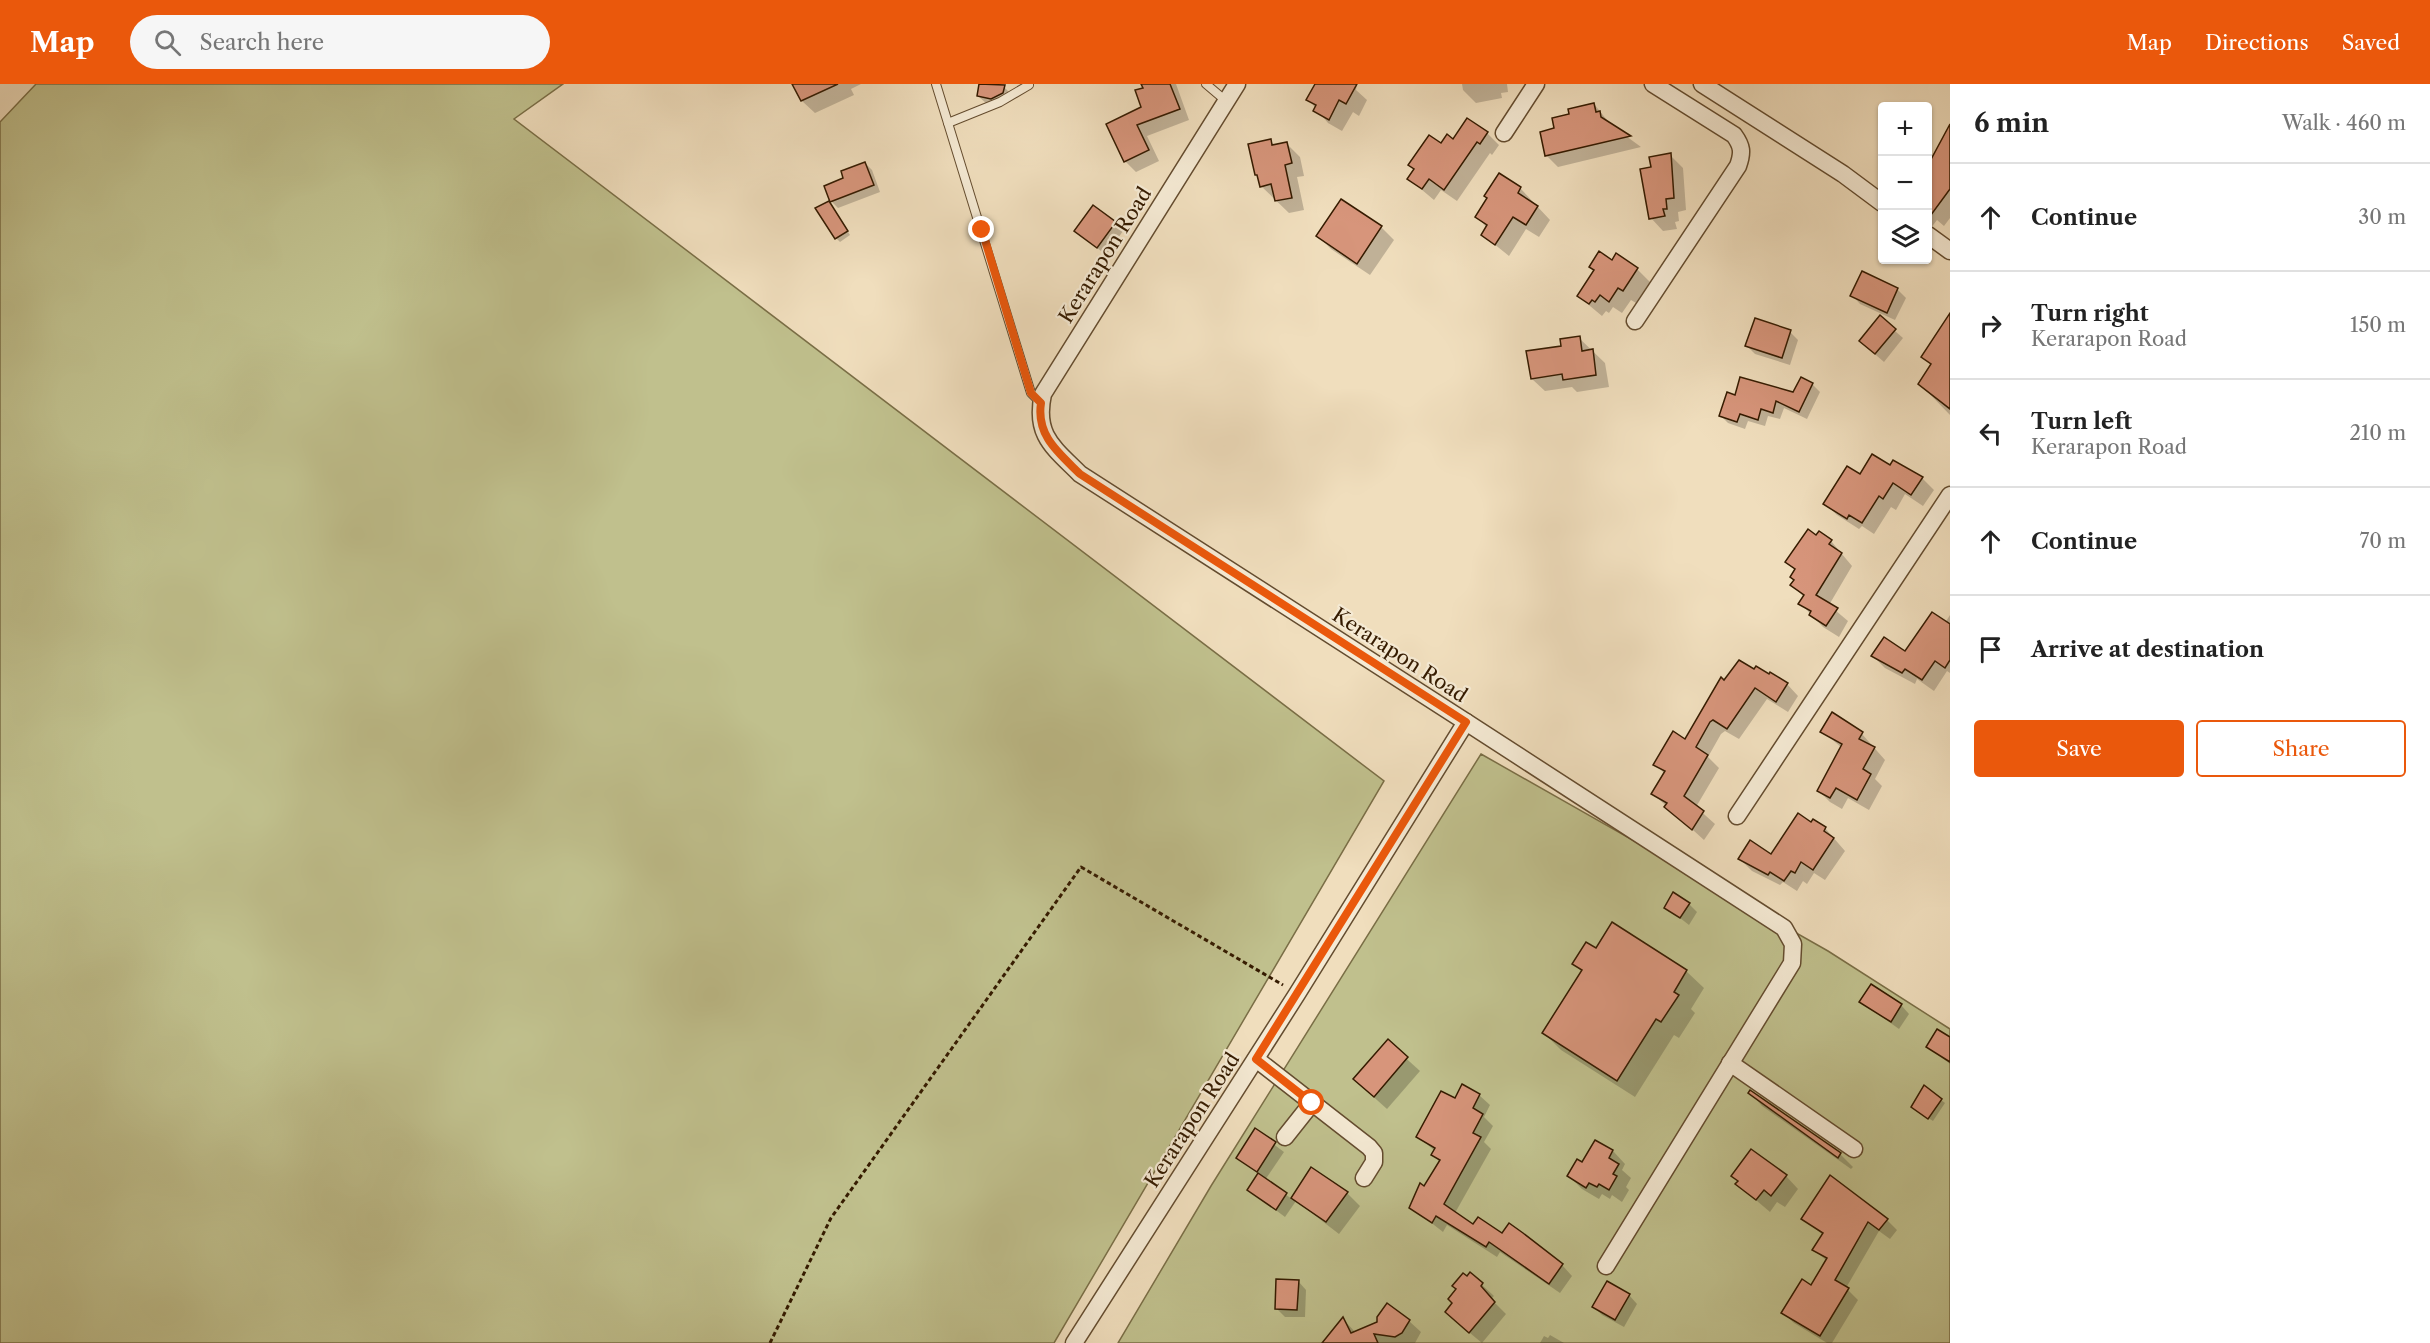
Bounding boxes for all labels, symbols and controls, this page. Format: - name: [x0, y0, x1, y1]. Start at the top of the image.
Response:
- search box: [130, 15, 550, 69]
- text: Map: [30, 25, 94, 59]
- icon: search: [151, 26, 184, 59]
- text: Search here: [199, 29, 324, 56]
- text: Map: [2127, 30, 2172, 55]
- text: Directions: [2205, 30, 2309, 55]
- text: Saved: [2342, 30, 2400, 55]
- map controls: [1878, 102, 1932, 264]
- button: +: [1878, 102, 1932, 156]
- text: 6 min: [1974, 107, 2049, 139]
- text: Walk · 460 m: [2282, 111, 2406, 135]
- button: −: [1878, 156, 1932, 210]
- street label: Kerarapon Road: [1054, 183, 1156, 327]
- icon: ahead: [1974, 201, 2007, 234]
- text: Continue: [2031, 204, 2137, 231]
- text: 30 m: [2358, 205, 2406, 229]
- button: layers: [1878, 210, 1932, 264]
- route end: [968, 216, 994, 242]
- text: Turn right: [2031, 300, 2149, 327]
- icon: right: [1974, 309, 2007, 342]
- text: 150 m: [2350, 313, 2406, 337]
- text: Kerarapon Road: [2031, 327, 2187, 351]
- text: Turn left: [2031, 408, 2132, 435]
- icon: left: [1974, 417, 2007, 450]
- text: 210 m: [2349, 421, 2406, 445]
- text: Kerarapon Road: [2031, 435, 2187, 459]
- icon: ahead: [1974, 525, 2007, 558]
- text: Continue: [2031, 528, 2137, 555]
- text: 70 m: [2360, 529, 2406, 553]
- street label: Kerarapon Road: [1328, 602, 1472, 708]
- icon: arrive: [1974, 633, 2007, 666]
- text: Arrive at destination: [2031, 636, 2264, 663]
- button: Save: [1974, 720, 2184, 777]
- button: Share: [2196, 720, 2406, 777]
- street label: Kerarapon Road: [1139, 1048, 1245, 1192]
- route start: [1298, 1089, 1324, 1115]

